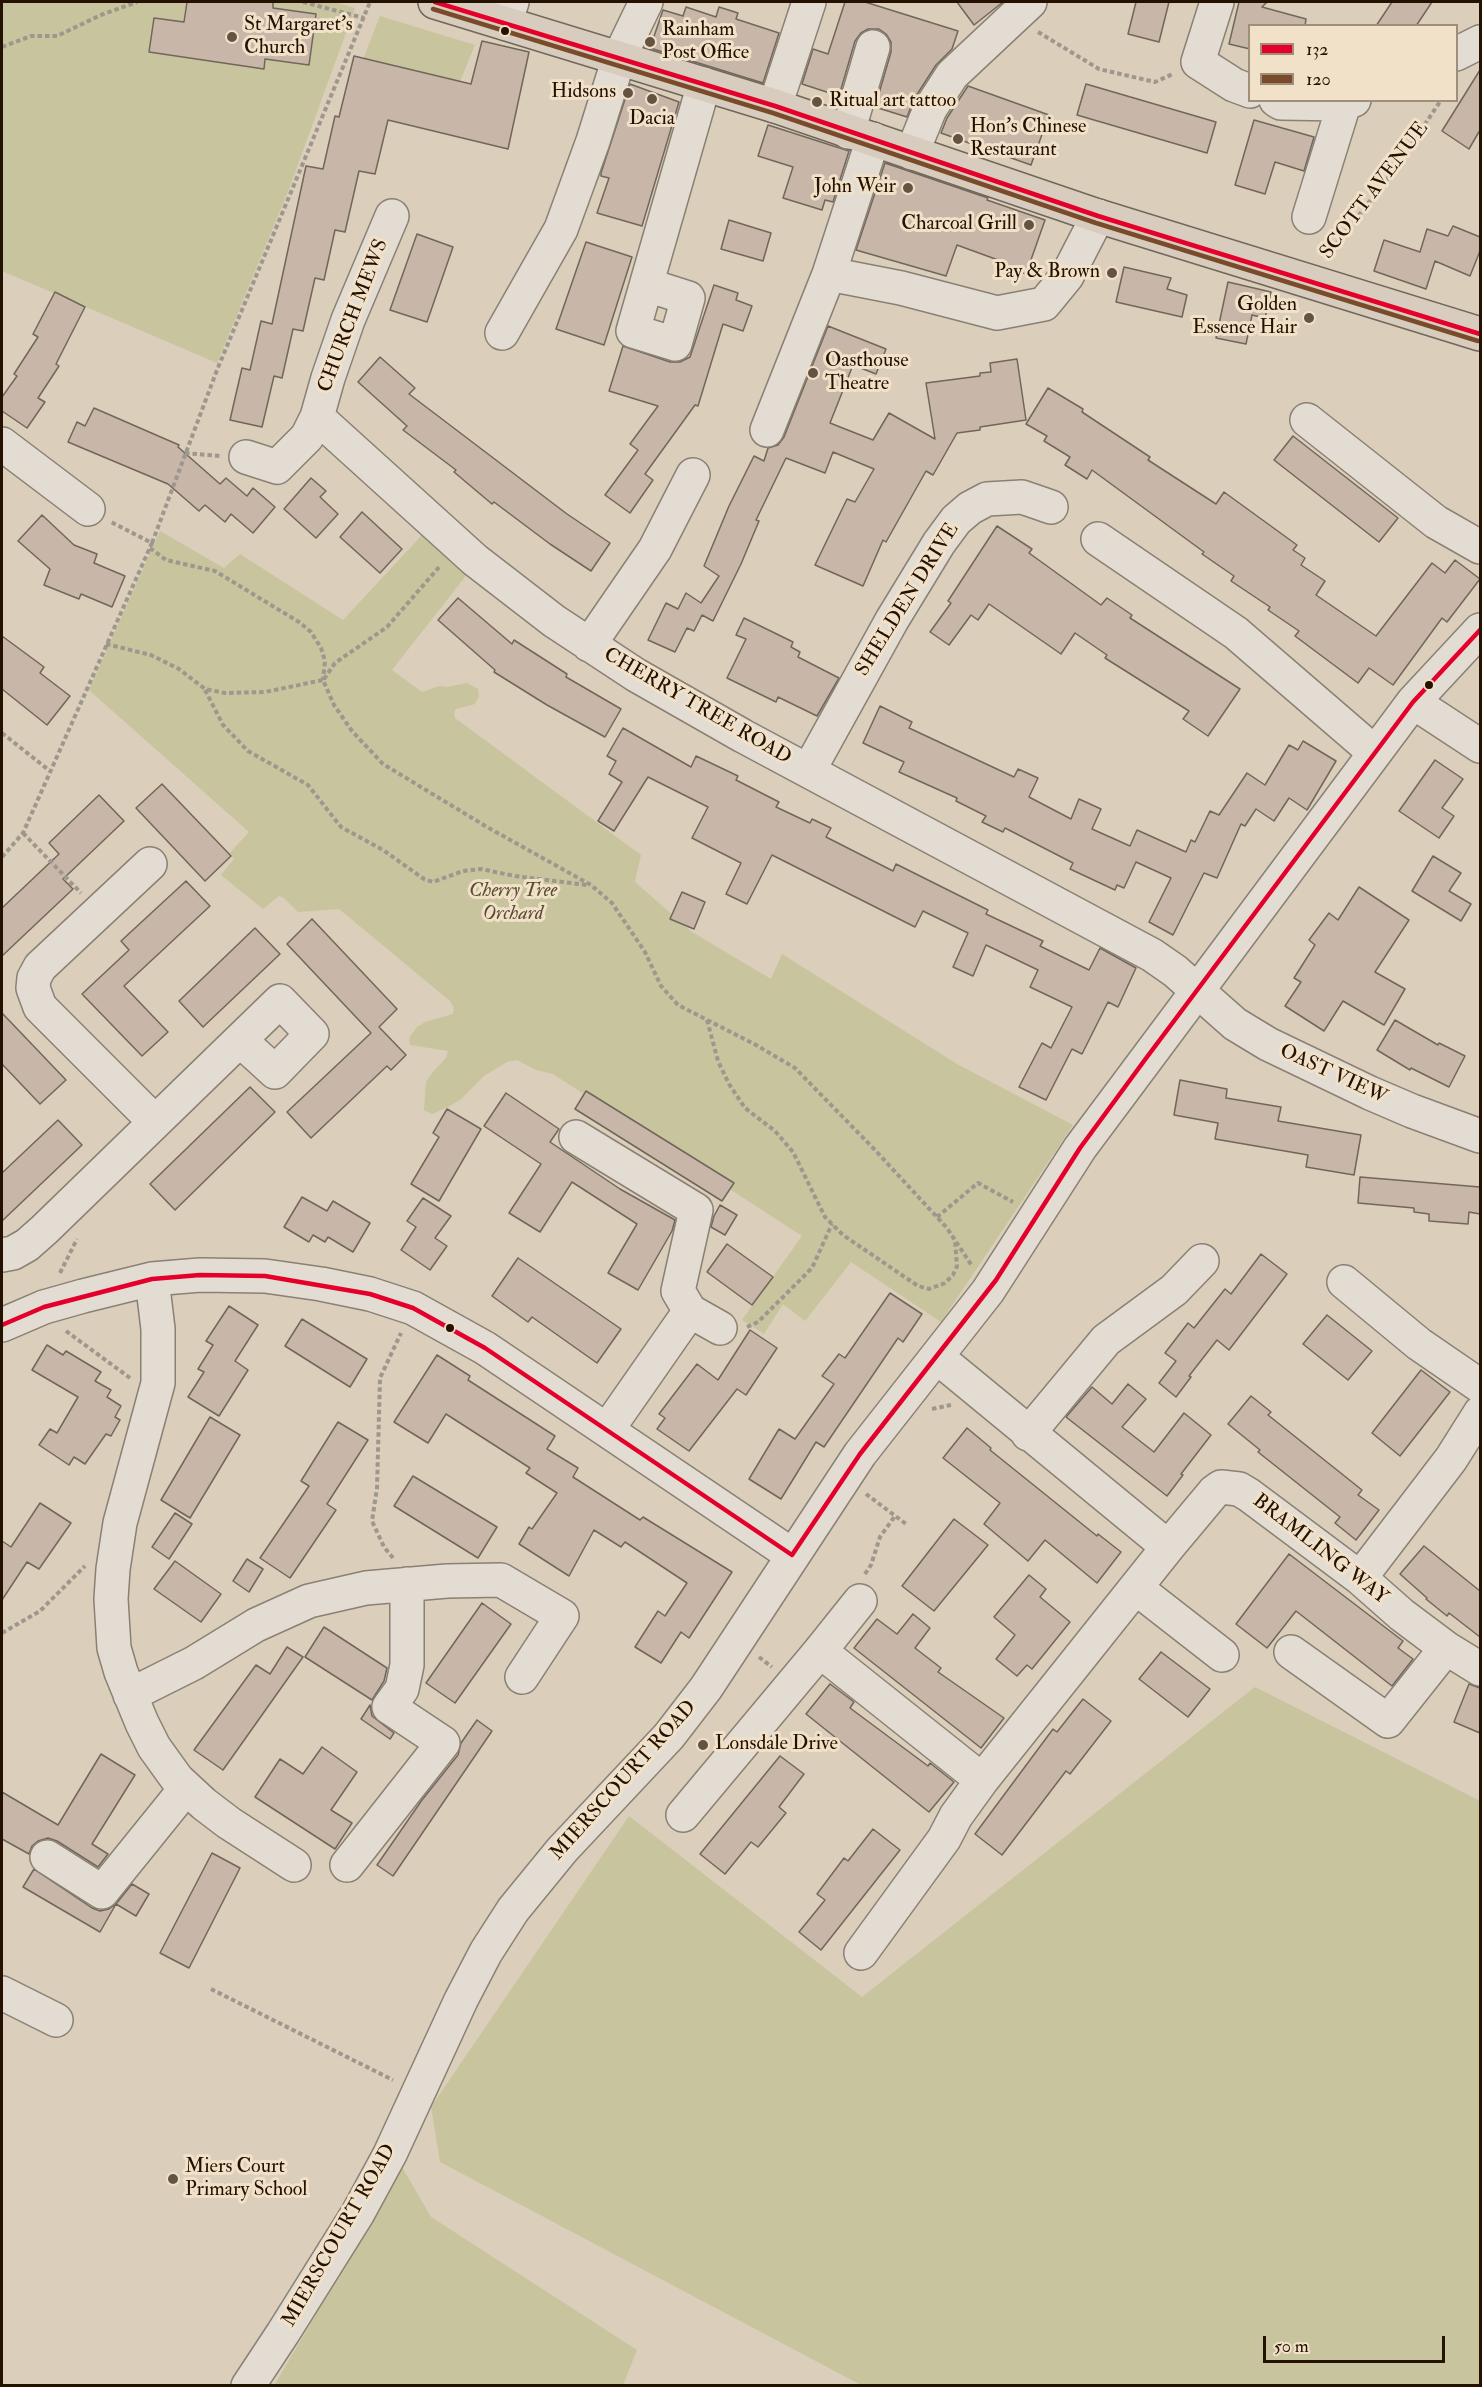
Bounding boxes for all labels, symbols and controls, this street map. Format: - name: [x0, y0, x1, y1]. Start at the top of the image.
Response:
- place label: St Margaret's Church: [244, 14, 353, 61]
- place label: Rainham Post Office: [662, 19, 749, 66]
- legend: [1248, 24, 1458, 102]
- unlabelled marker: [499, 25, 511, 37]
- marker: St Margaret's Church: [225, 30, 239, 44]
- marker: Rainham Post Office: [643, 35, 657, 49]
- text: 132: [1306, 38, 1328, 61]
- text: 120: [1306, 68, 1331, 91]
- place label: Hidsons: [551, 81, 616, 105]
- marker: Hidsons: [621, 86, 635, 100]
- place label: Ritual art tattoo: [829, 90, 956, 114]
- marker: Dacia: [645, 92, 659, 106]
- marker: Ritual art tattoo: [810, 95, 824, 109]
- place label: Dacia: [629, 108, 675, 132]
- place label: Hon's Chinese Restaurant: [970, 116, 1086, 163]
- street label: SCOTT AVENUE: [1316, 118, 1434, 264]
- marker: Hon's Chinese Restaurant: [951, 132, 965, 146]
- place label: John Weir: [814, 176, 896, 200]
- marker: John Weir: [901, 181, 915, 195]
- place label: Charcoal Grill: [901, 213, 1017, 237]
- marker: Charcoal Grill: [1022, 218, 1036, 232]
- street label: CHURCH MEWS: [314, 236, 394, 396]
- place label: Pay & Brown: [994, 261, 1100, 285]
- marker: Pay & Brown: [1105, 266, 1119, 280]
- place label: Golden Essence Hair: [1192, 294, 1297, 341]
- marker: Golden Essence Hair: [1302, 311, 1316, 325]
- place label: Oasthouse Theatre: [825, 350, 909, 397]
- marker: Oasthouse Theatre: [806, 366, 820, 380]
- street label: SHELDEN DRIVE: [851, 519, 965, 681]
- street label: CHERRY TREE ROAD: [599, 643, 795, 771]
- unlabelled marker: [1423, 679, 1435, 691]
- park label: Cherry Tree Orchard: [469, 880, 557, 927]
- street label: OAST VIEW: [1275, 1040, 1391, 1110]
- unlabelled marker: [444, 1322, 456, 1334]
- street label: BRAMLING WAY: [1247, 1490, 1393, 1610]
- street label: MIERSCOURT ROAD: [546, 1696, 702, 1866]
- place label: Lonsdale Drive: [715, 1733, 838, 1757]
- marker: Lonsdale Drive: [696, 1738, 710, 1752]
- street label: MIERSCOURT ROAD: [278, 2140, 402, 2332]
- place label: Miers Court Primary School: [185, 2156, 307, 2203]
- marker: Miers Court Primary School: [166, 2172, 180, 2186]
- scale bar: [1266, 2324, 1448, 2362]
- text: 50 m: [1274, 2335, 1309, 2358]

